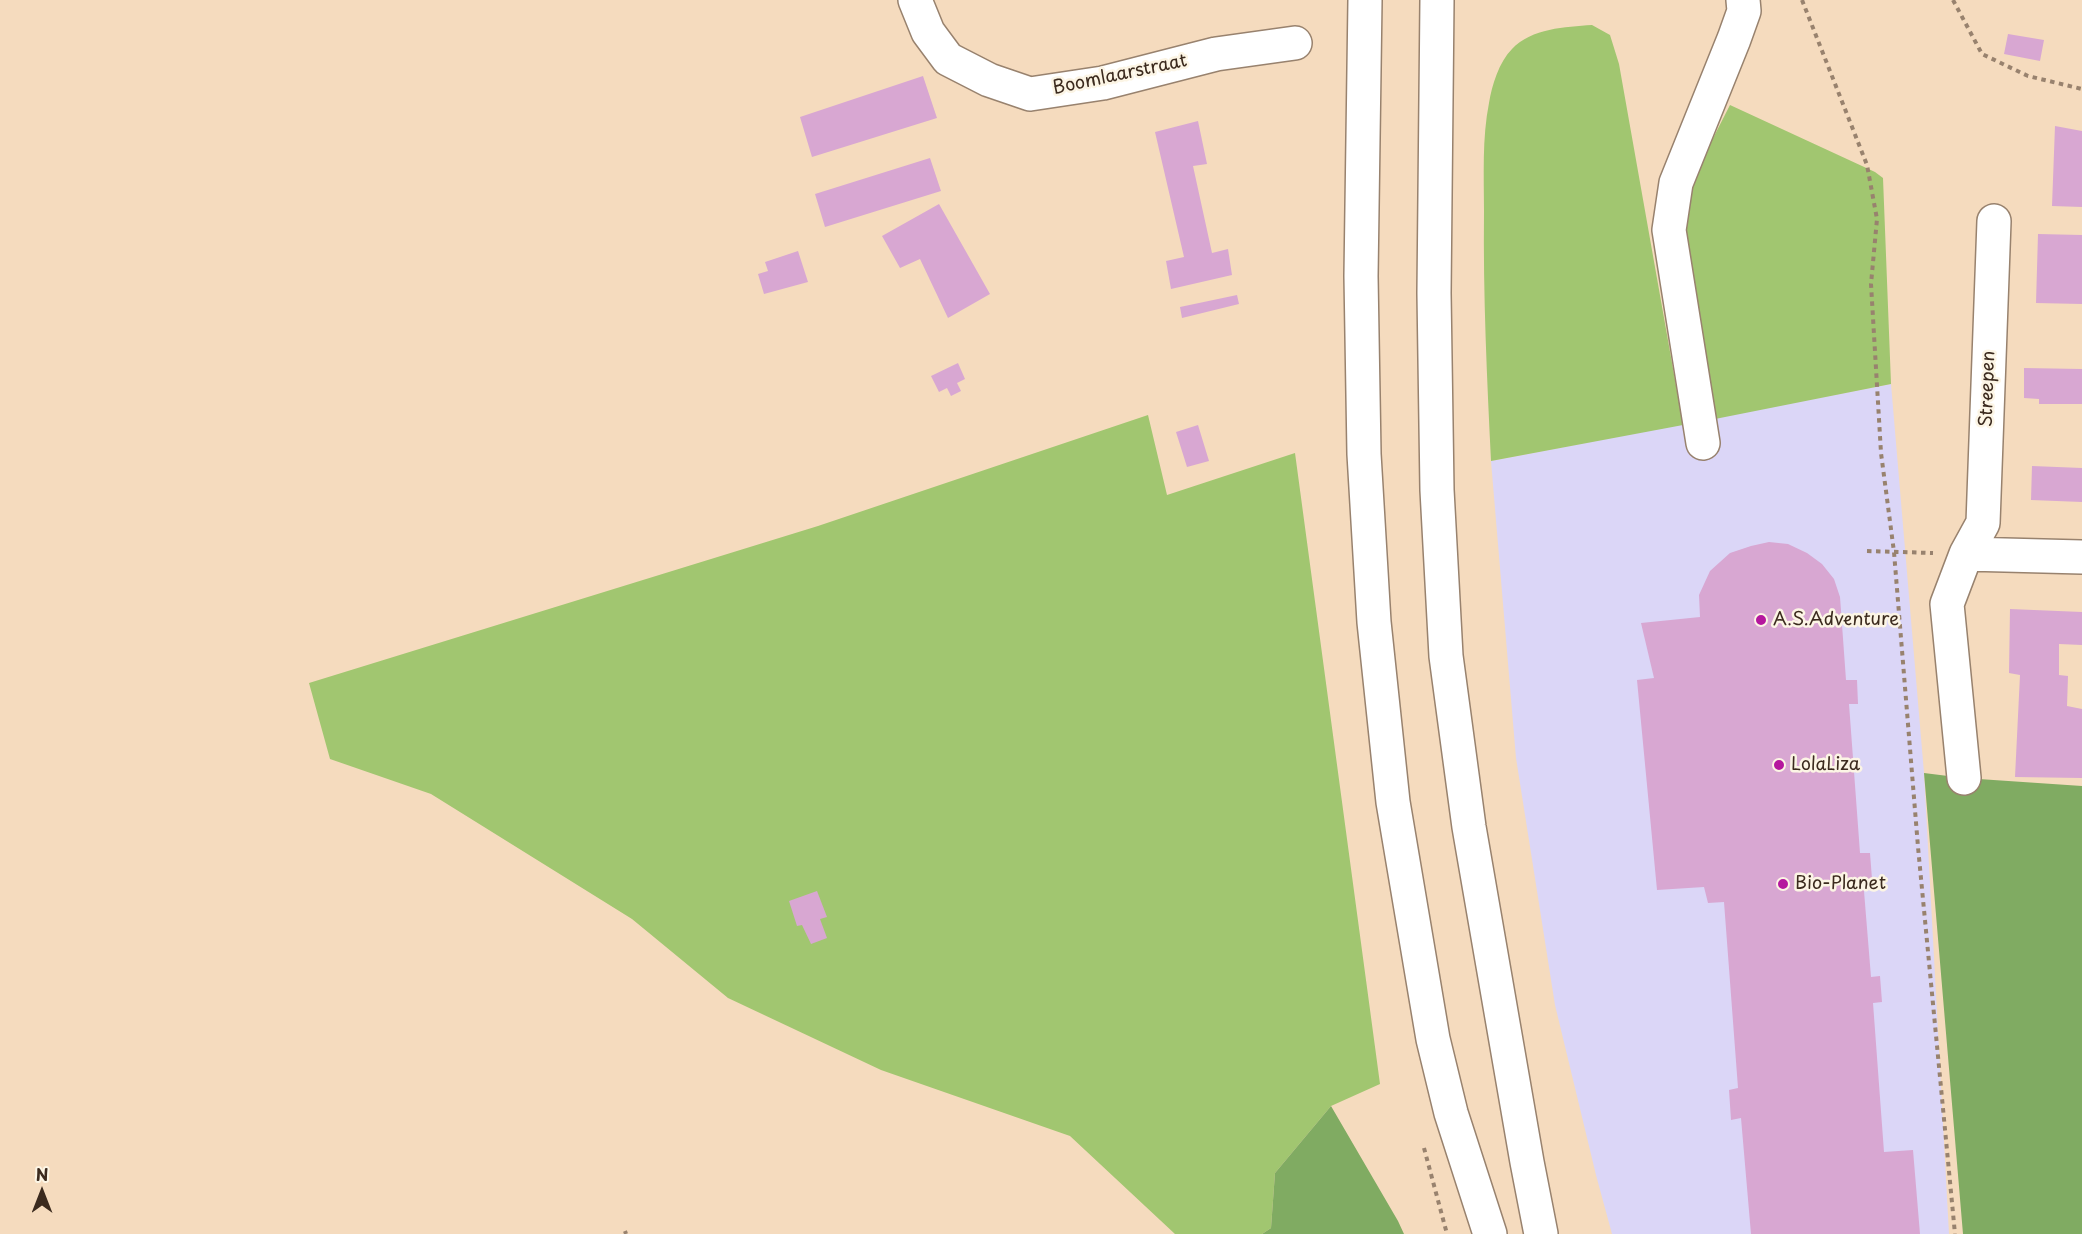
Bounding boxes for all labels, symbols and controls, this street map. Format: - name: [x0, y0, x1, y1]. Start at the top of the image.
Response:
- street label: Boomlaarstraat: [1051, 50, 1189, 100]
- street label: Streepen: [1976, 350, 2000, 428]
- place label: A.S.Adventure: [1773, 609, 1899, 631]
- marker: A.S.Adventure: [1754, 613, 1768, 627]
- place label: LolaLiza: [1791, 754, 1860, 776]
- marker: LolaLiza: [1772, 758, 1786, 772]
- place label: Bio-Planet: [1795, 873, 1886, 895]
- marker: Bio-Planet: [1776, 877, 1790, 891]
- north arrow: [12, 1162, 72, 1222]
- text: N: [36, 1162, 48, 1186]

